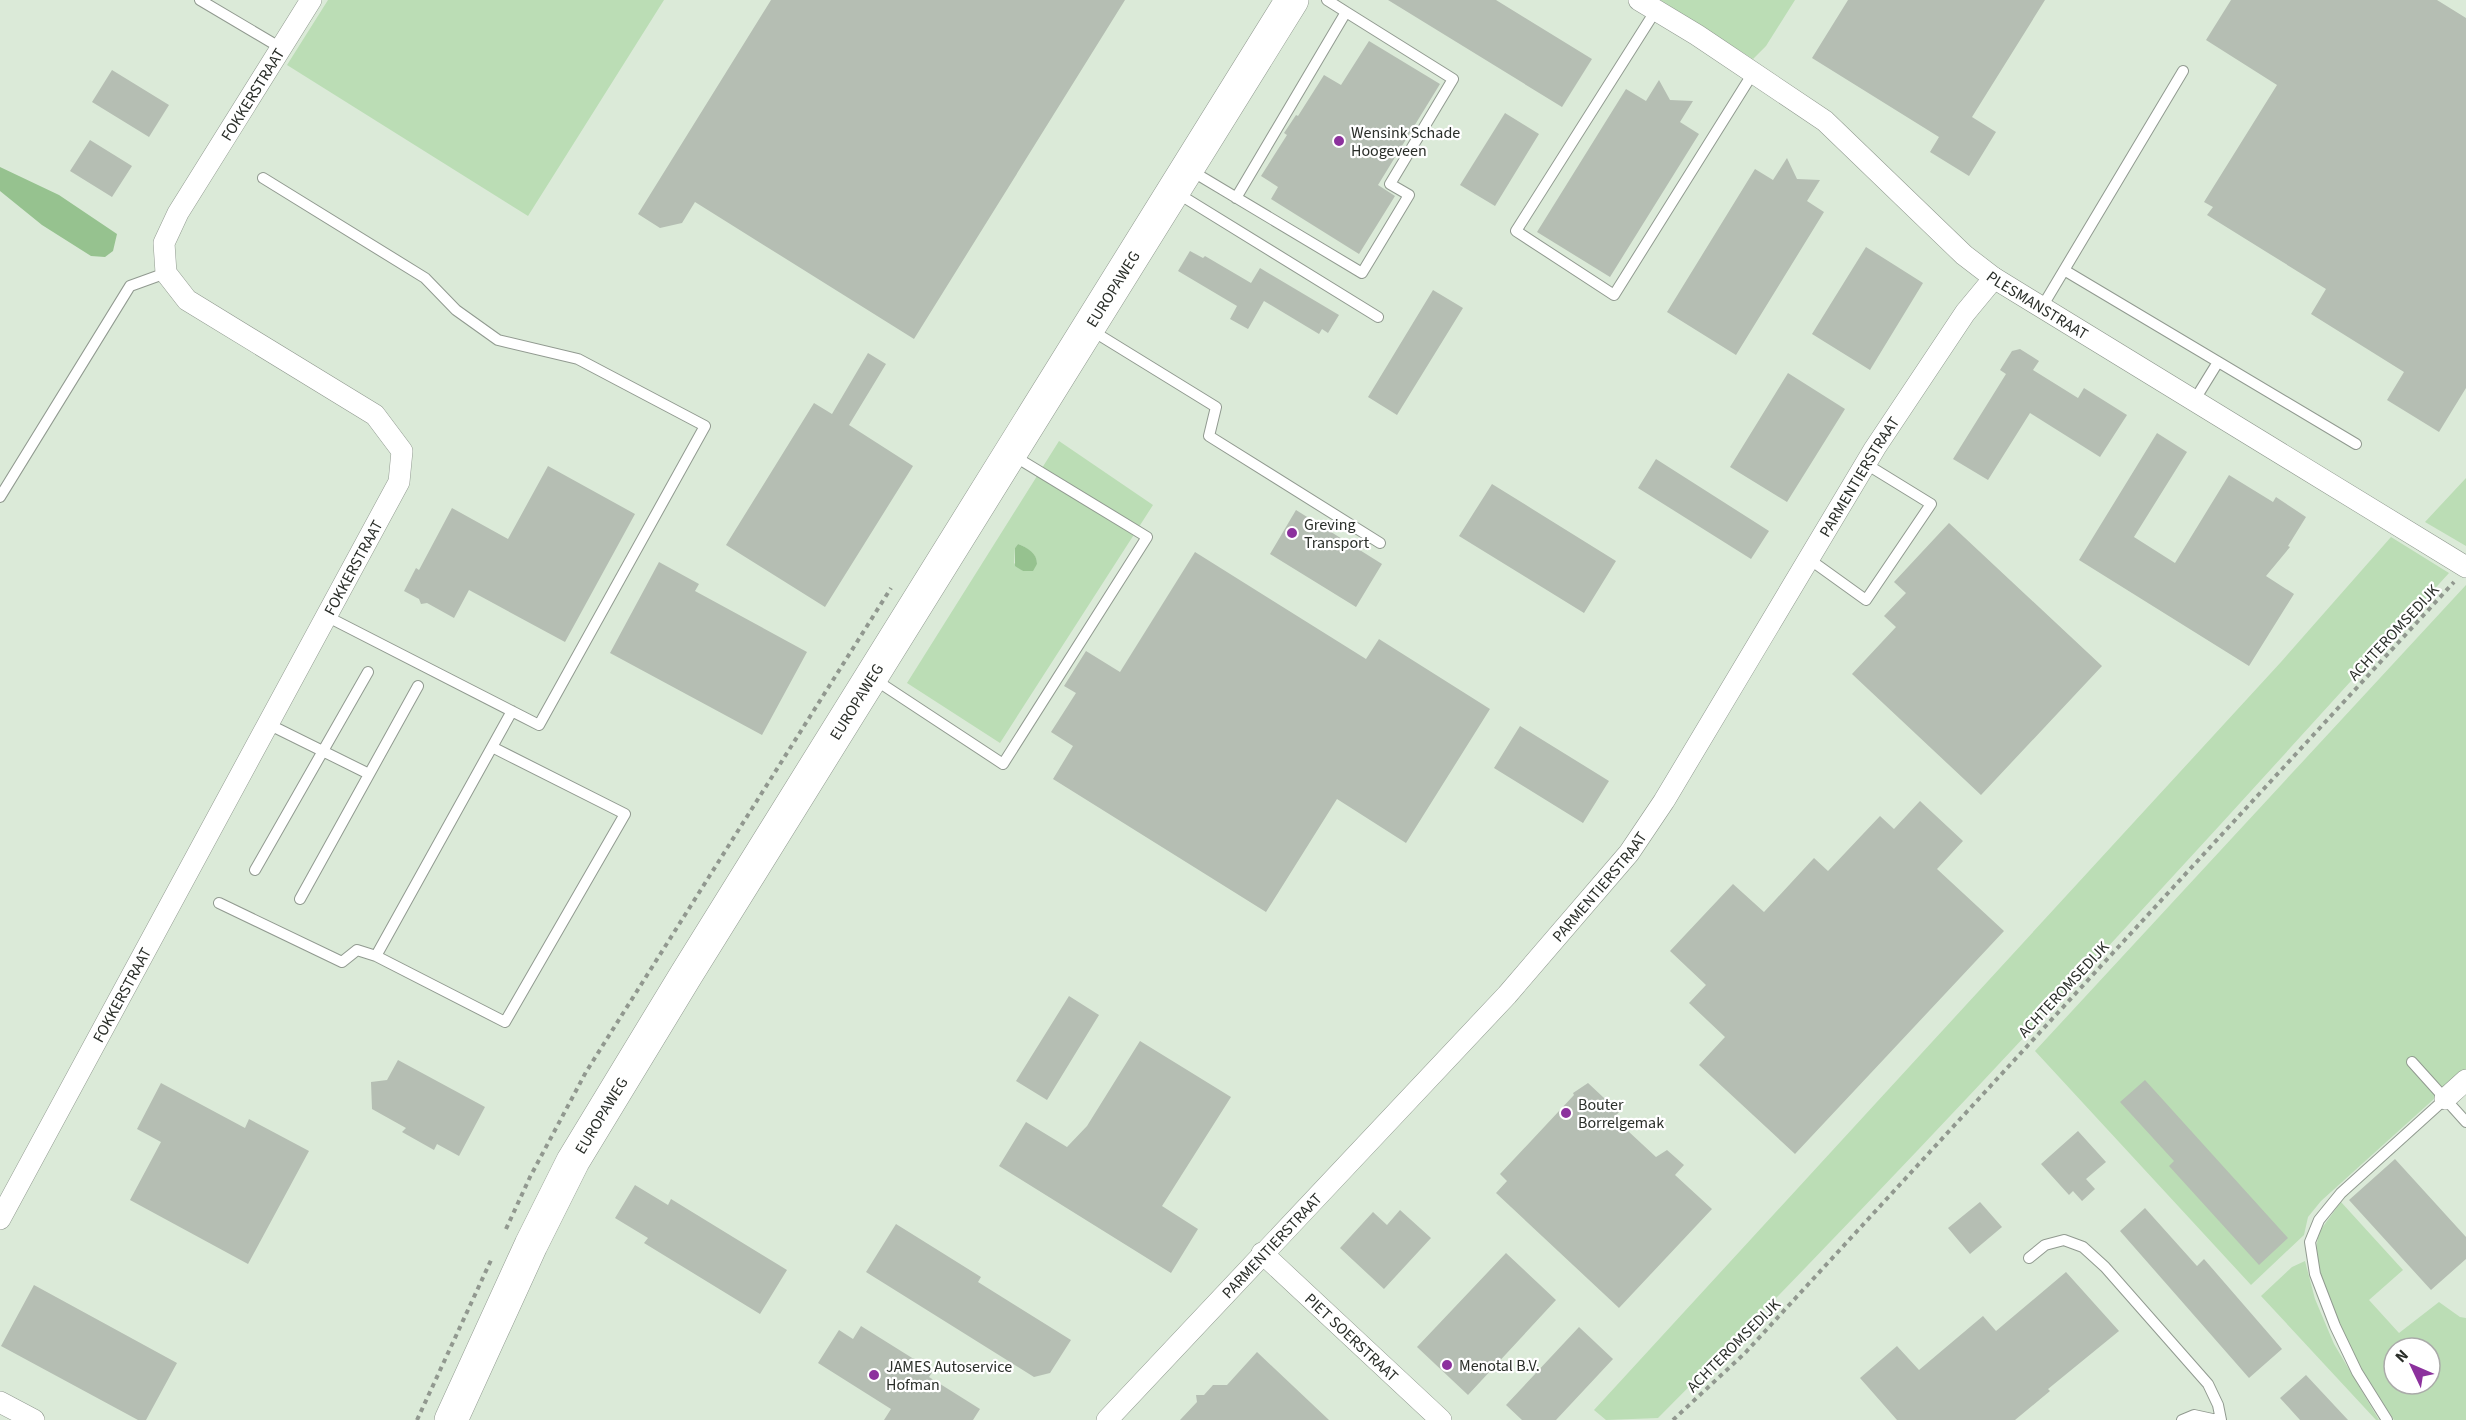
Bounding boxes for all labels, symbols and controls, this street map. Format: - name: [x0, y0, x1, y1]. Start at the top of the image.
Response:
- street label: FOKKERSTRAAT: [216, 44, 290, 145]
- place label: Wensink Schade Hoogeveen: [1351, 122, 1460, 162]
- marker: Wensink Schade Hoogeveen: [1332, 134, 1346, 148]
- street label: EUROPAWEG: [1081, 247, 1146, 332]
- street label: PLESMANSTRAAT: [1982, 266, 2092, 345]
- street label: PARMENTIERSTRAAT: [1814, 412, 1905, 541]
- place label: Greving Transport: [1304, 514, 1370, 554]
- street label: FOKKERSTRAAT: [319, 516, 389, 619]
- marker: Greving Transport: [1285, 526, 1299, 540]
- street label: ACHTEROMSEDIJK: [2343, 579, 2445, 686]
- street label: EUROPAWEG: [825, 660, 889, 745]
- street label: PARMENTIERSTRAAT: [1547, 827, 1653, 947]
- street label: ACHTEROMSEDIJK: [2013, 936, 2115, 1043]
- street label: FOKKERSTRAAT: [88, 943, 157, 1047]
- street label: EUROPAWEG: [570, 1073, 634, 1158]
- place label: Bouter Borrelgemak: [1578, 1094, 1664, 1134]
- marker: Bouter Borrelgemak: [1559, 1106, 1573, 1120]
- street label: PARMENTIERSTRAAT: [1217, 1188, 1328, 1304]
- street label: PIET SOERSTRAAT: [1300, 1288, 1403, 1387]
- street label: ACHTEROMSEDIJK: [1682, 1293, 1786, 1397]
- north arrow: [2382, 1336, 2442, 1396]
- text: N: [2390, 1345, 2414, 1368]
- place label: Menotal B.V.: [1459, 1355, 1540, 1377]
- place label: JAMES Autoservice Hofman: [886, 1356, 1012, 1396]
- marker: Menotal B.V.: [1440, 1358, 1454, 1372]
- marker: JAMES Autoservice Hofman: [867, 1368, 881, 1382]

